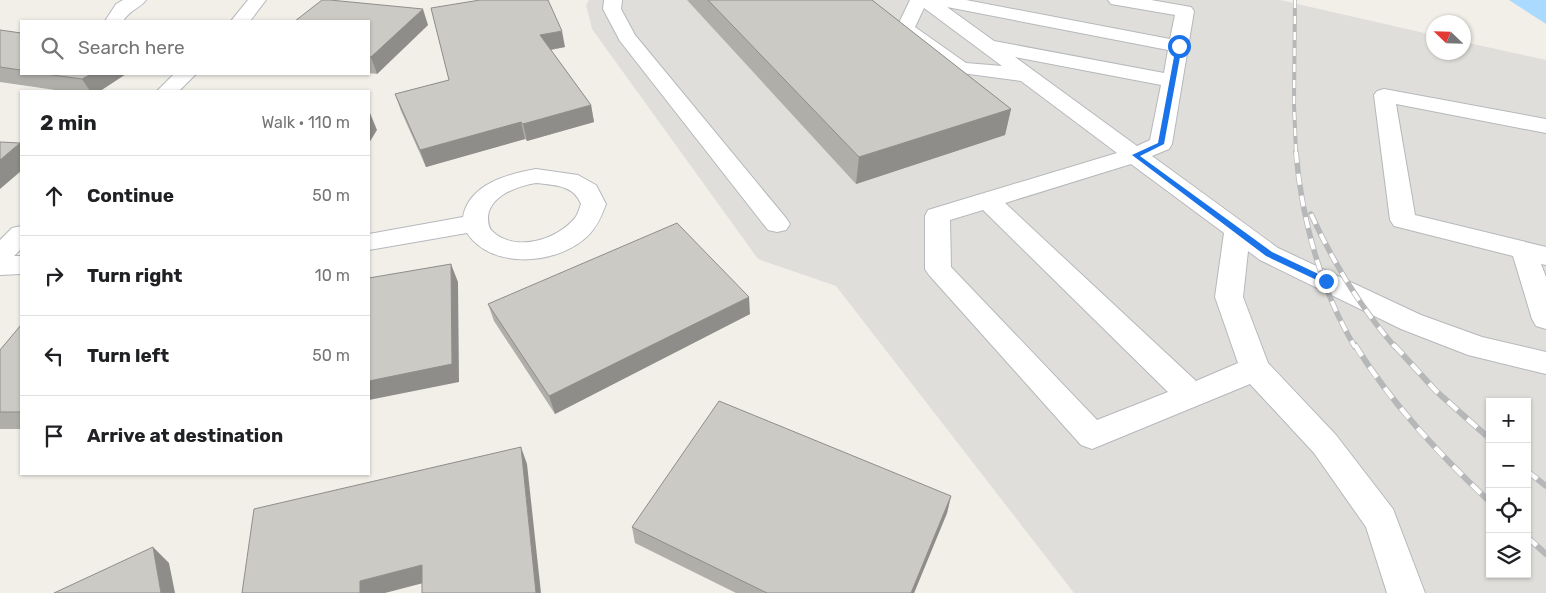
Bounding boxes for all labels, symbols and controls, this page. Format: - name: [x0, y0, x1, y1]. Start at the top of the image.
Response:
- north arrow: [1426, 15, 1471, 60]
- search box: [20, 20, 370, 75]
- icon: search: [38, 34, 66, 62]
- route start: [1168, 35, 1191, 58]
- text: Search here: [78, 36, 185, 59]
- text: 2 min: [40, 110, 97, 135]
- text: Walk · 110 m: [262, 113, 350, 132]
- icon: ahead: [40, 182, 68, 210]
- text: Continue: [87, 184, 174, 207]
- text: 50 m: [312, 186, 350, 205]
- icon: right: [40, 262, 68, 290]
- text: Turn right: [87, 264, 182, 287]
- text: 10 m: [315, 266, 350, 285]
- route end: [1315, 270, 1338, 293]
- icon: left: [40, 342, 68, 370]
- text: Turn left: [87, 344, 169, 367]
- text: 50 m: [312, 346, 350, 365]
- map controls: [1486, 398, 1531, 578]
- button: +: [1486, 398, 1531, 443]
- icon: arrive: [40, 422, 68, 450]
- text: Arrive at destination: [87, 424, 283, 447]
- button: −: [1486, 443, 1531, 488]
- button: locate: [1486, 488, 1531, 533]
- button: layers: [1486, 533, 1531, 578]

